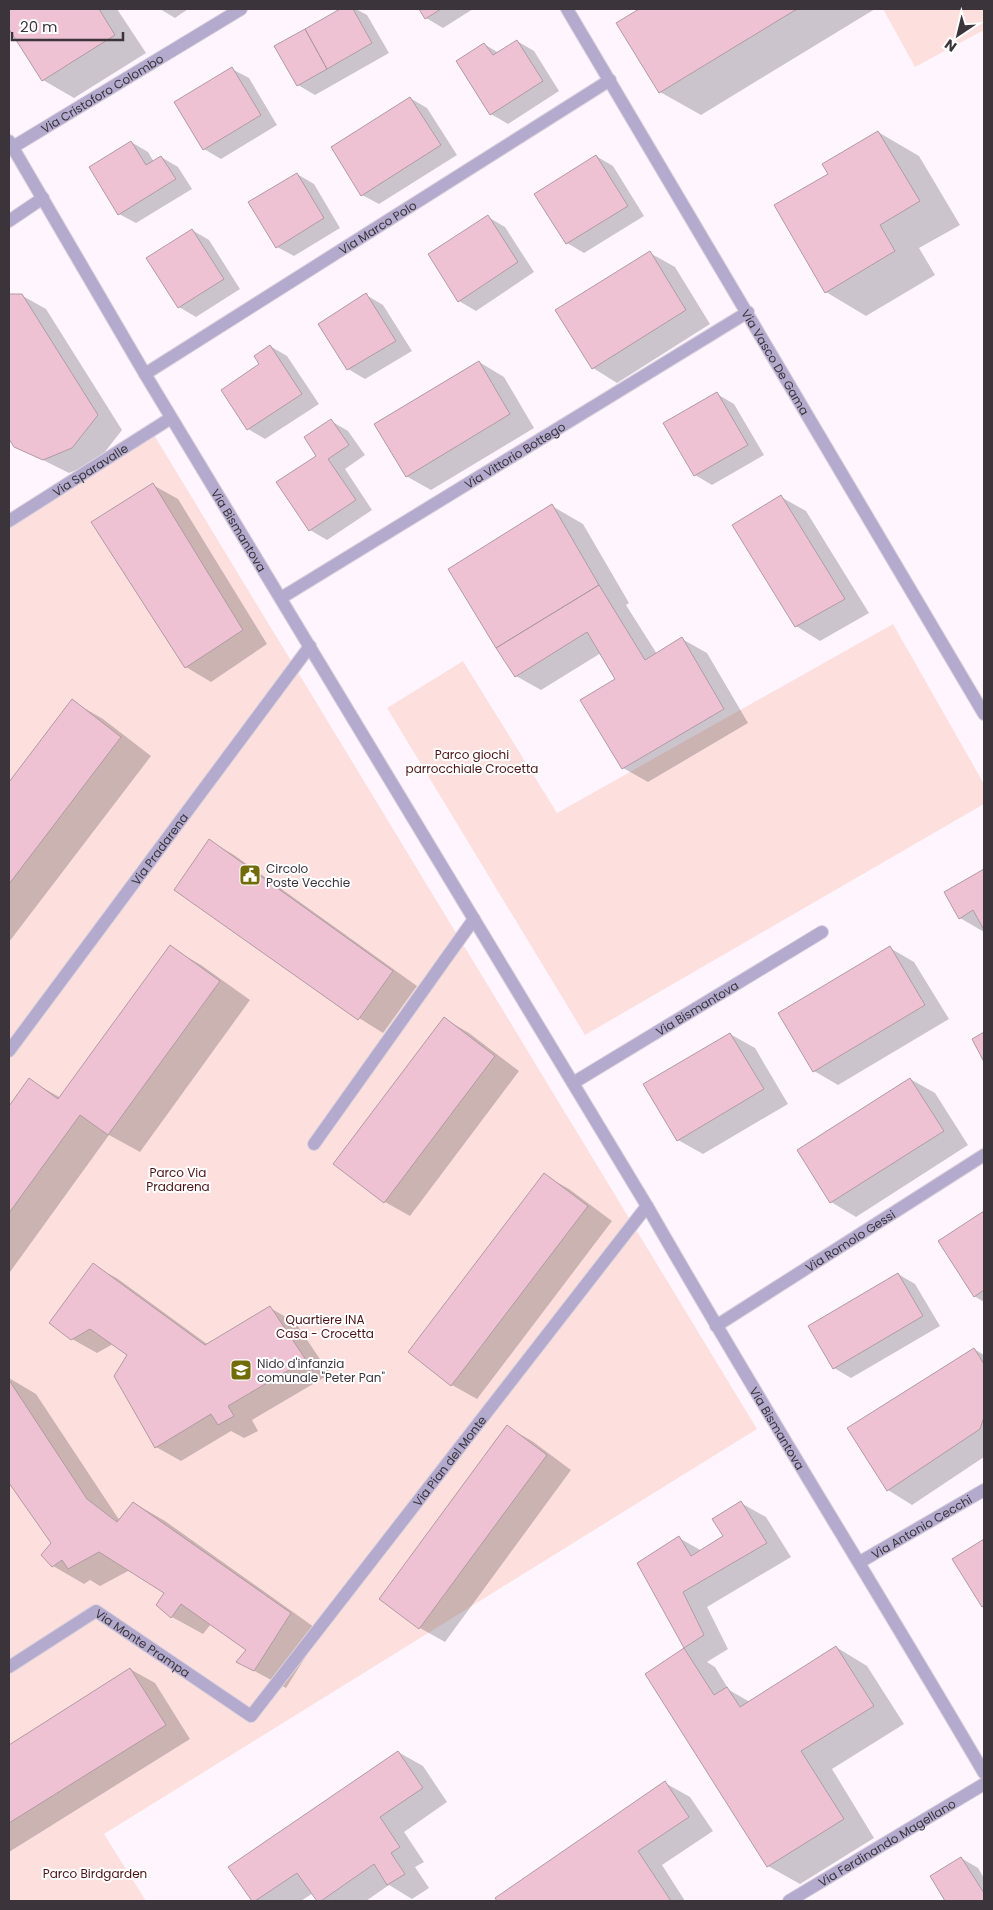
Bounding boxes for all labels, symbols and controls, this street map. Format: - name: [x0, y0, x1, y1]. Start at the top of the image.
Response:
- scale bar: [12, 10, 124, 42]
- north arrow: [933, 10, 983, 60]
- text: 20 m: [20, 16, 58, 37]
- text: N: [940, 34, 961, 57]
- street label: Via Cristoforo Colombo: [38, 49, 167, 137]
- street label: Via Marco Polo: [335, 196, 420, 258]
- street label: Via Vasco De Gama: [738, 306, 814, 418]
- street label: Via Vittorio Bottego: [461, 417, 569, 492]
- street label: Via Sparavalle: [49, 439, 131, 500]
- street label: Via Bismantova: [208, 485, 271, 575]
- park label: Parco giochi parrocchiale Crocetta: [406, 746, 538, 777]
- street label: Via Pradarena: [127, 809, 192, 888]
- place label: Circolo Poste Vecchie: [266, 860, 350, 891]
- public building icon: Circolo Poste Vecchie: [238, 863, 262, 887]
- street label: Via Bismantova: [652, 976, 742, 1039]
- park label: Parco Via Pradarena: [146, 1164, 210, 1195]
- street label: Via Romolo Gessi: [802, 1205, 898, 1276]
- park label: Quartiere INA Casa - Crocetta: [276, 1311, 374, 1342]
- place label: Nido d'infanzia comunale "Peter Pan": [257, 1355, 386, 1386]
- school or university icon: Nido d'infanzia comunale "Peter Pan": [229, 1358, 253, 1382]
- street label: Via Bismantova: [746, 1383, 809, 1473]
- street label: Via Pian del Monte: [409, 1412, 490, 1510]
- street label: Via Antonio Cecchi: [868, 1490, 975, 1562]
- street label: Via Monte Prampa: [92, 1604, 194, 1681]
- street label: Via Ferdinando Magellano: [815, 1794, 959, 1890]
- park label: Parco Birdgarden: [43, 1865, 147, 1882]

